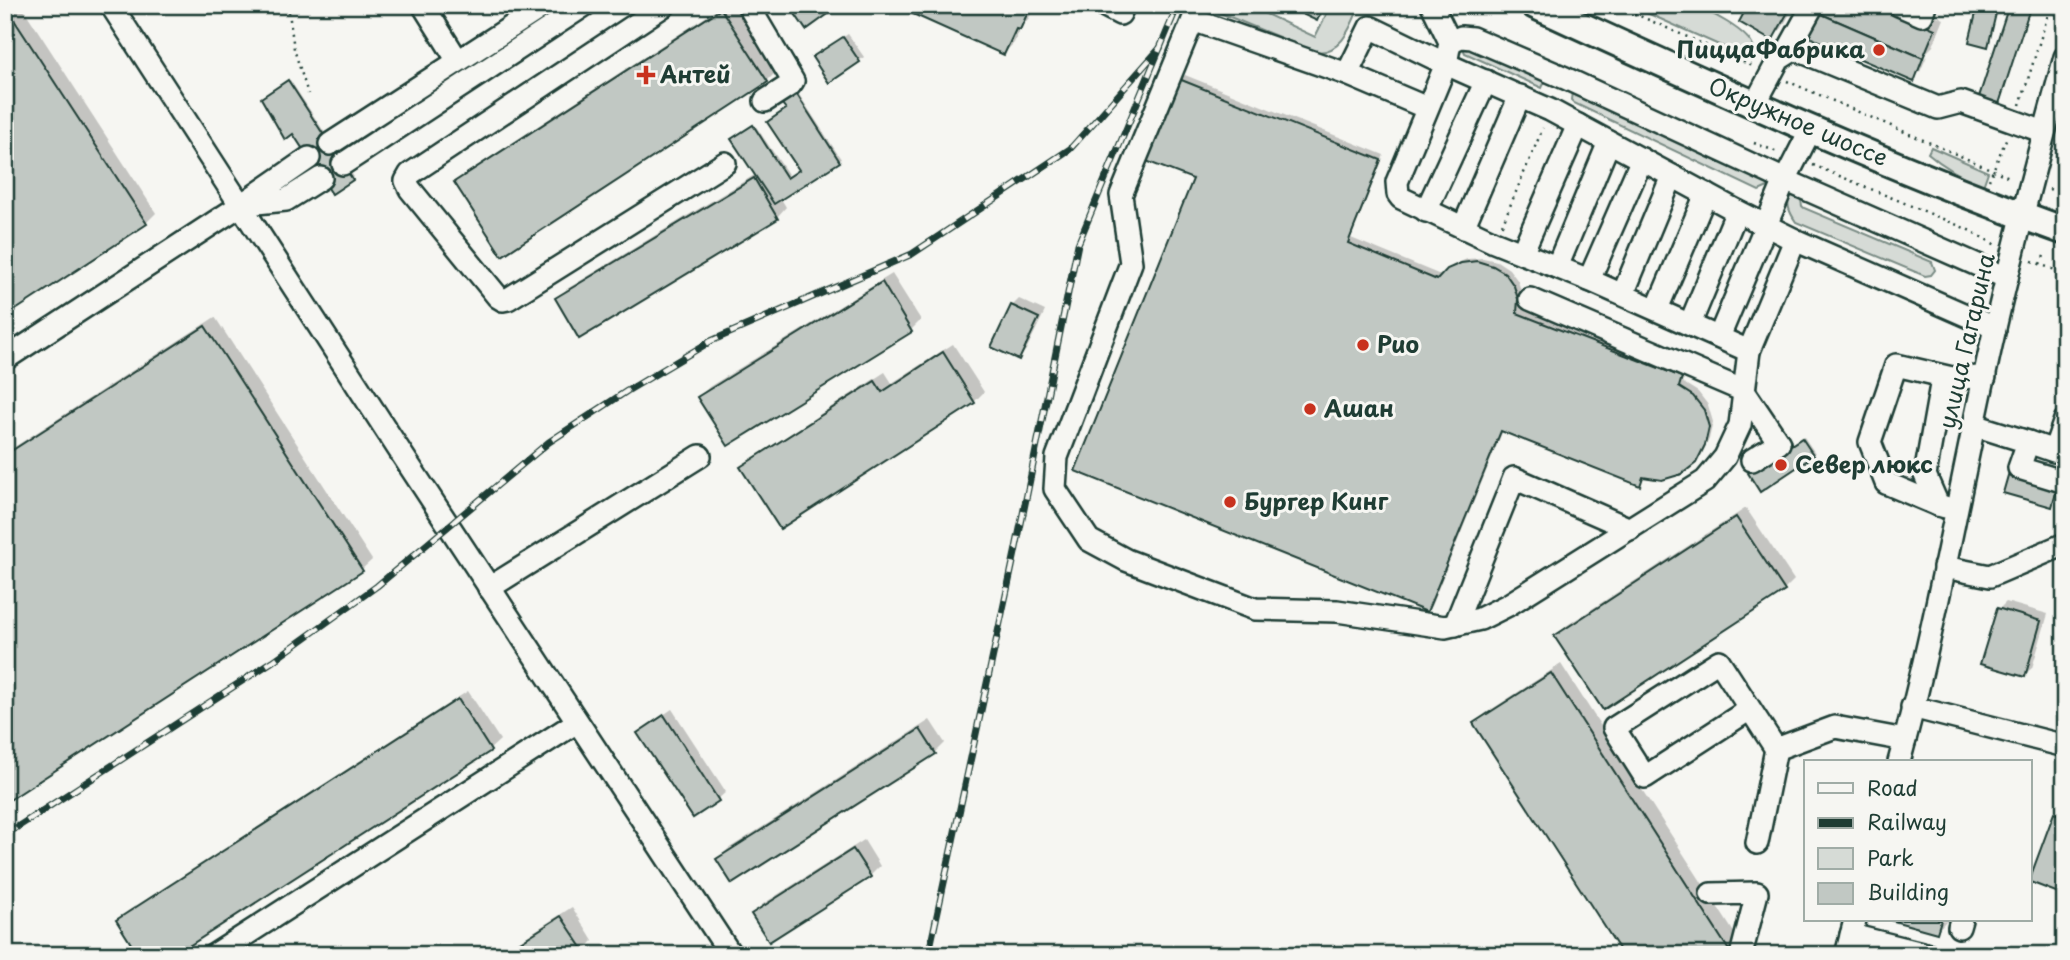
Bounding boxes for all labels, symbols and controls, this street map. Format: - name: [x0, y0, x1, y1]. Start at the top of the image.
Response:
- place label: ПиццаФабрика: [1677, 31, 1865, 66]
- marker: ПиццаФабрика: [1871, 42, 1887, 58]
- place label: Антей: [659, 56, 731, 91]
- marker: Антей: [638, 67, 654, 83]
- street label: Окружное шоссе: [1703, 67, 1894, 174]
- street label: улица Гагарина: [1928, 249, 2003, 432]
- place label: Рио: [1377, 326, 1419, 361]
- marker: Рио: [1355, 337, 1371, 353]
- place label: Ашан: [1323, 390, 1394, 425]
- marker: Ашан: [1302, 401, 1318, 417]
- place label: Север люкс: [1795, 446, 1933, 481]
- marker: Север люкс: [1773, 457, 1789, 473]
- place label: Бургер Кинг: [1244, 483, 1389, 518]
- marker: Бургер Кинг: [1222, 494, 1238, 510]
- legend: [1804, 760, 2032, 922]
- text: Road: [1867, 771, 1918, 803]
- text: Railway: [1867, 805, 1947, 837]
- text: Park: [1867, 841, 1914, 873]
- text: Building: [1867, 875, 1949, 907]

